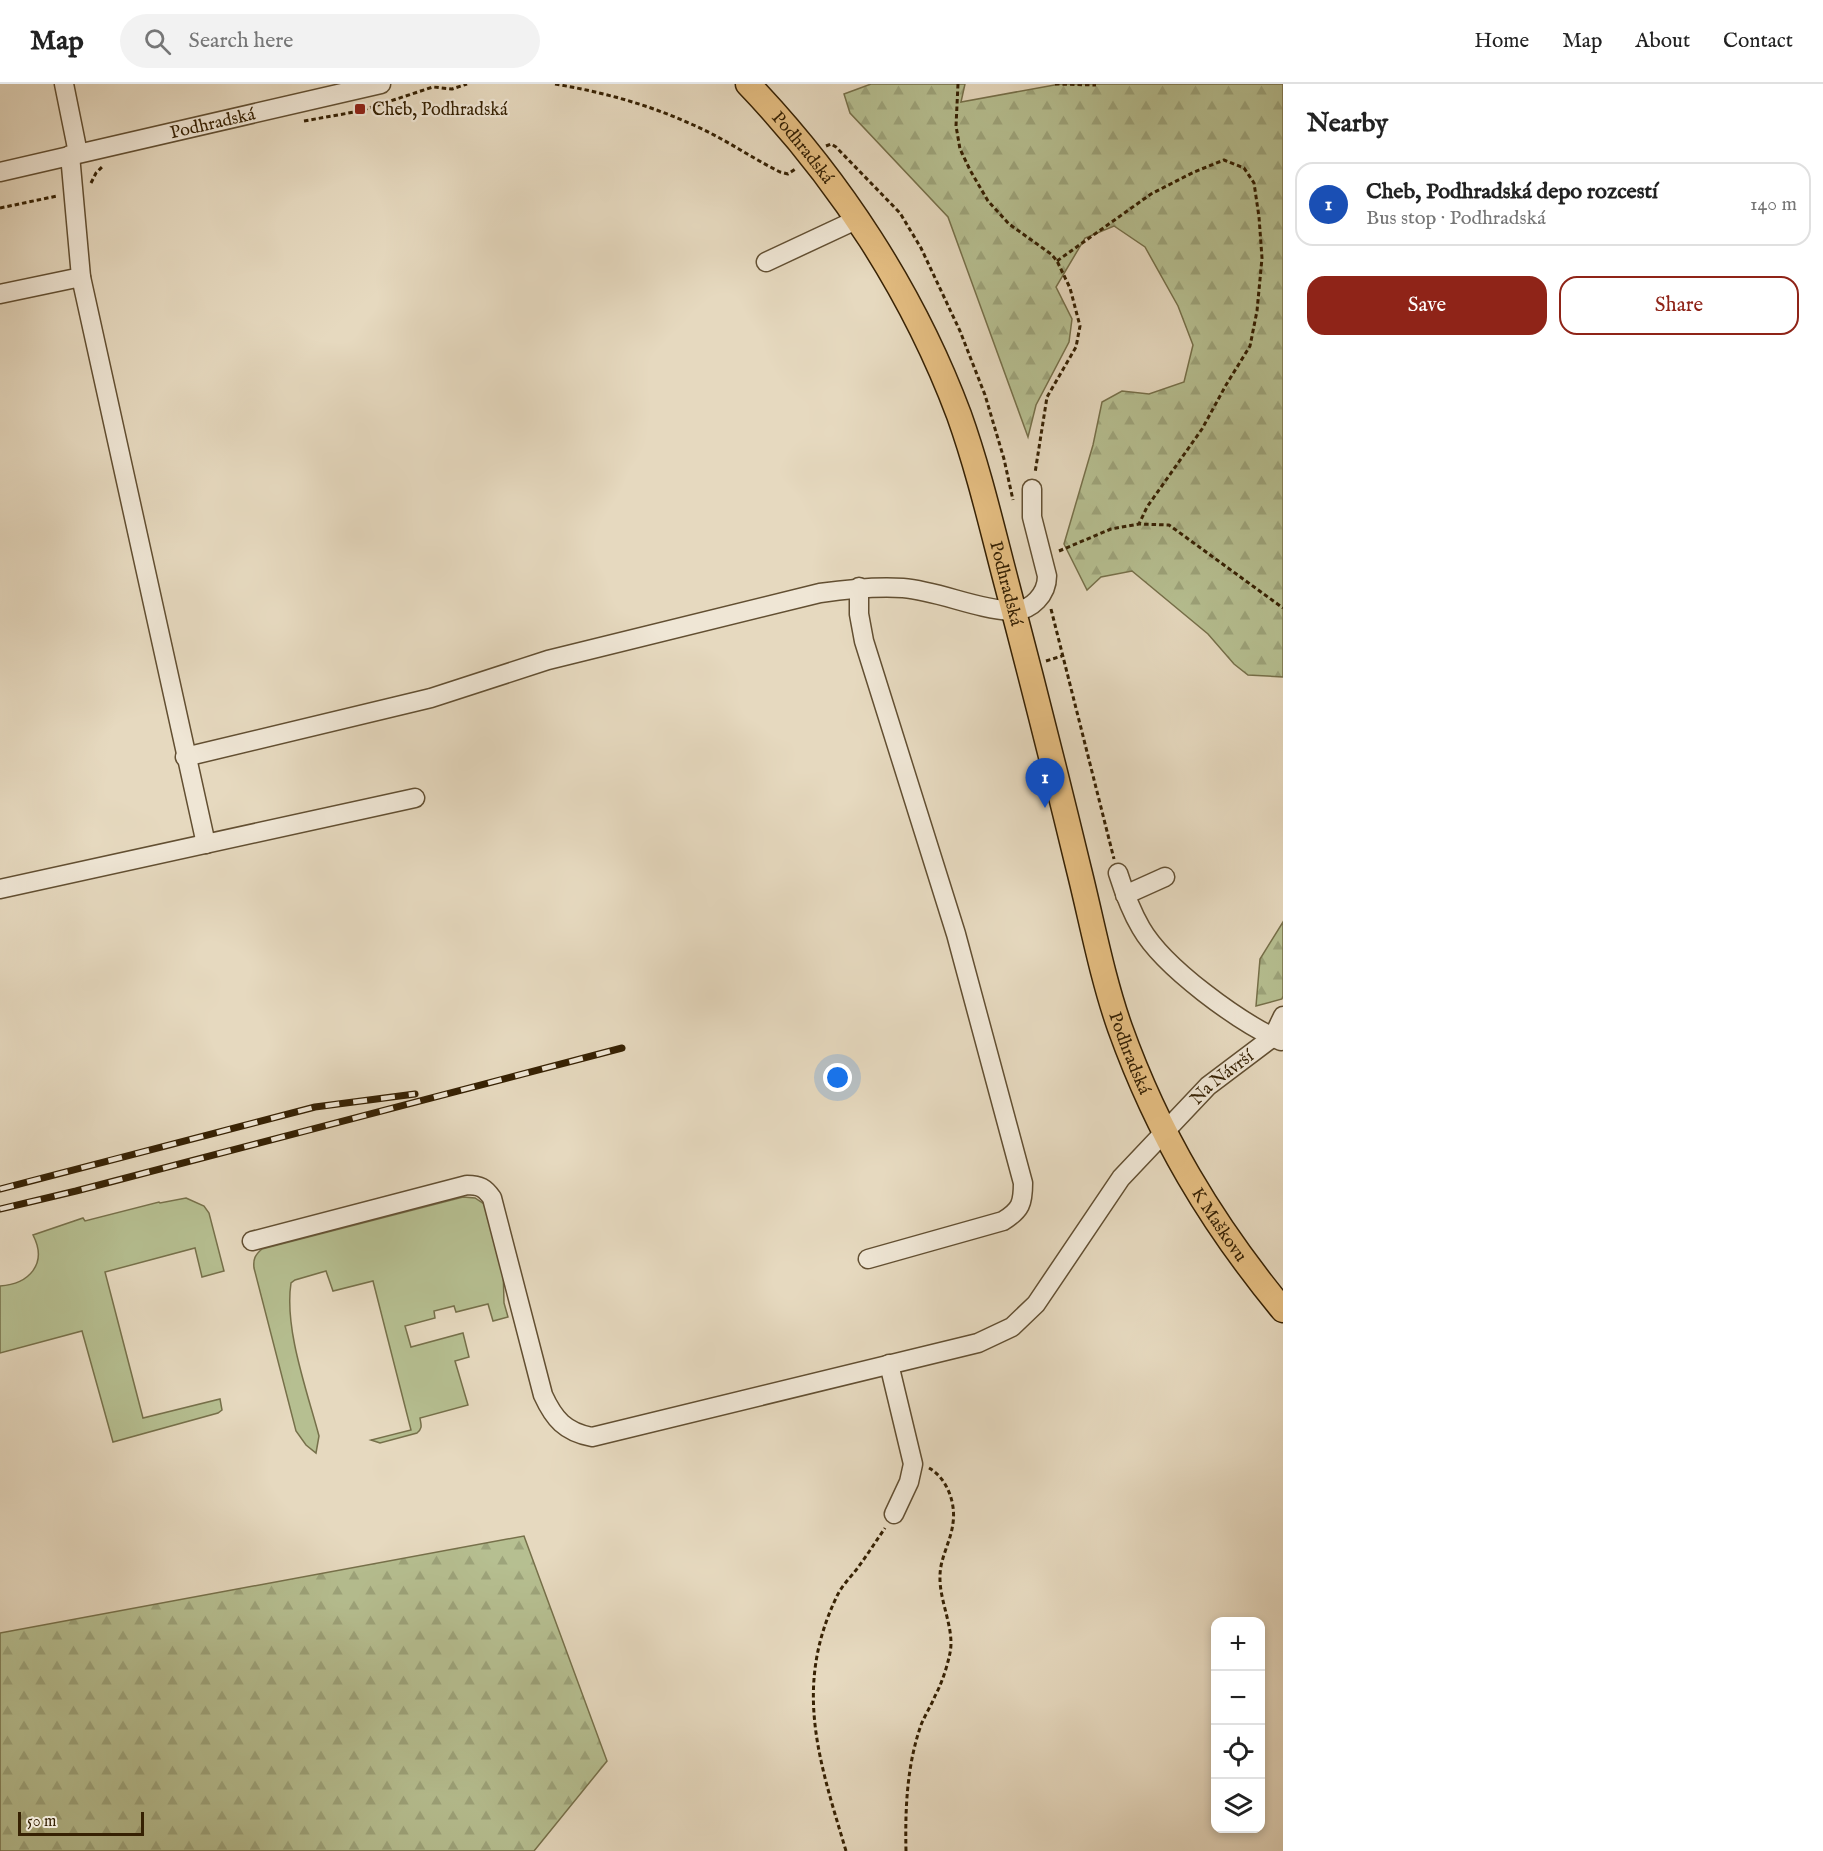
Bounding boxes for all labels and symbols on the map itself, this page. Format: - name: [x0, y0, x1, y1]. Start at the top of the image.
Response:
- place label: Cheb, Podhradská: [372, 99, 508, 122]
- marker: Cheb, Podhradská: [353, 102, 367, 116]
- street label: Podhradská: [168, 103, 258, 145]
- street label: Podhradská: [766, 107, 838, 189]
- street label: Podhradská: [983, 539, 1027, 629]
- pin: 1: [1026, 758, 1064, 808]
- street label: Podhradská: [1102, 1009, 1155, 1099]
- street label: Na Návrší: [1186, 1045, 1260, 1111]
- your location: [823, 1063, 852, 1092]
- street label: K Maškovu: [1185, 1184, 1251, 1267]
- scale bar: [18, 1809, 144, 1836]

